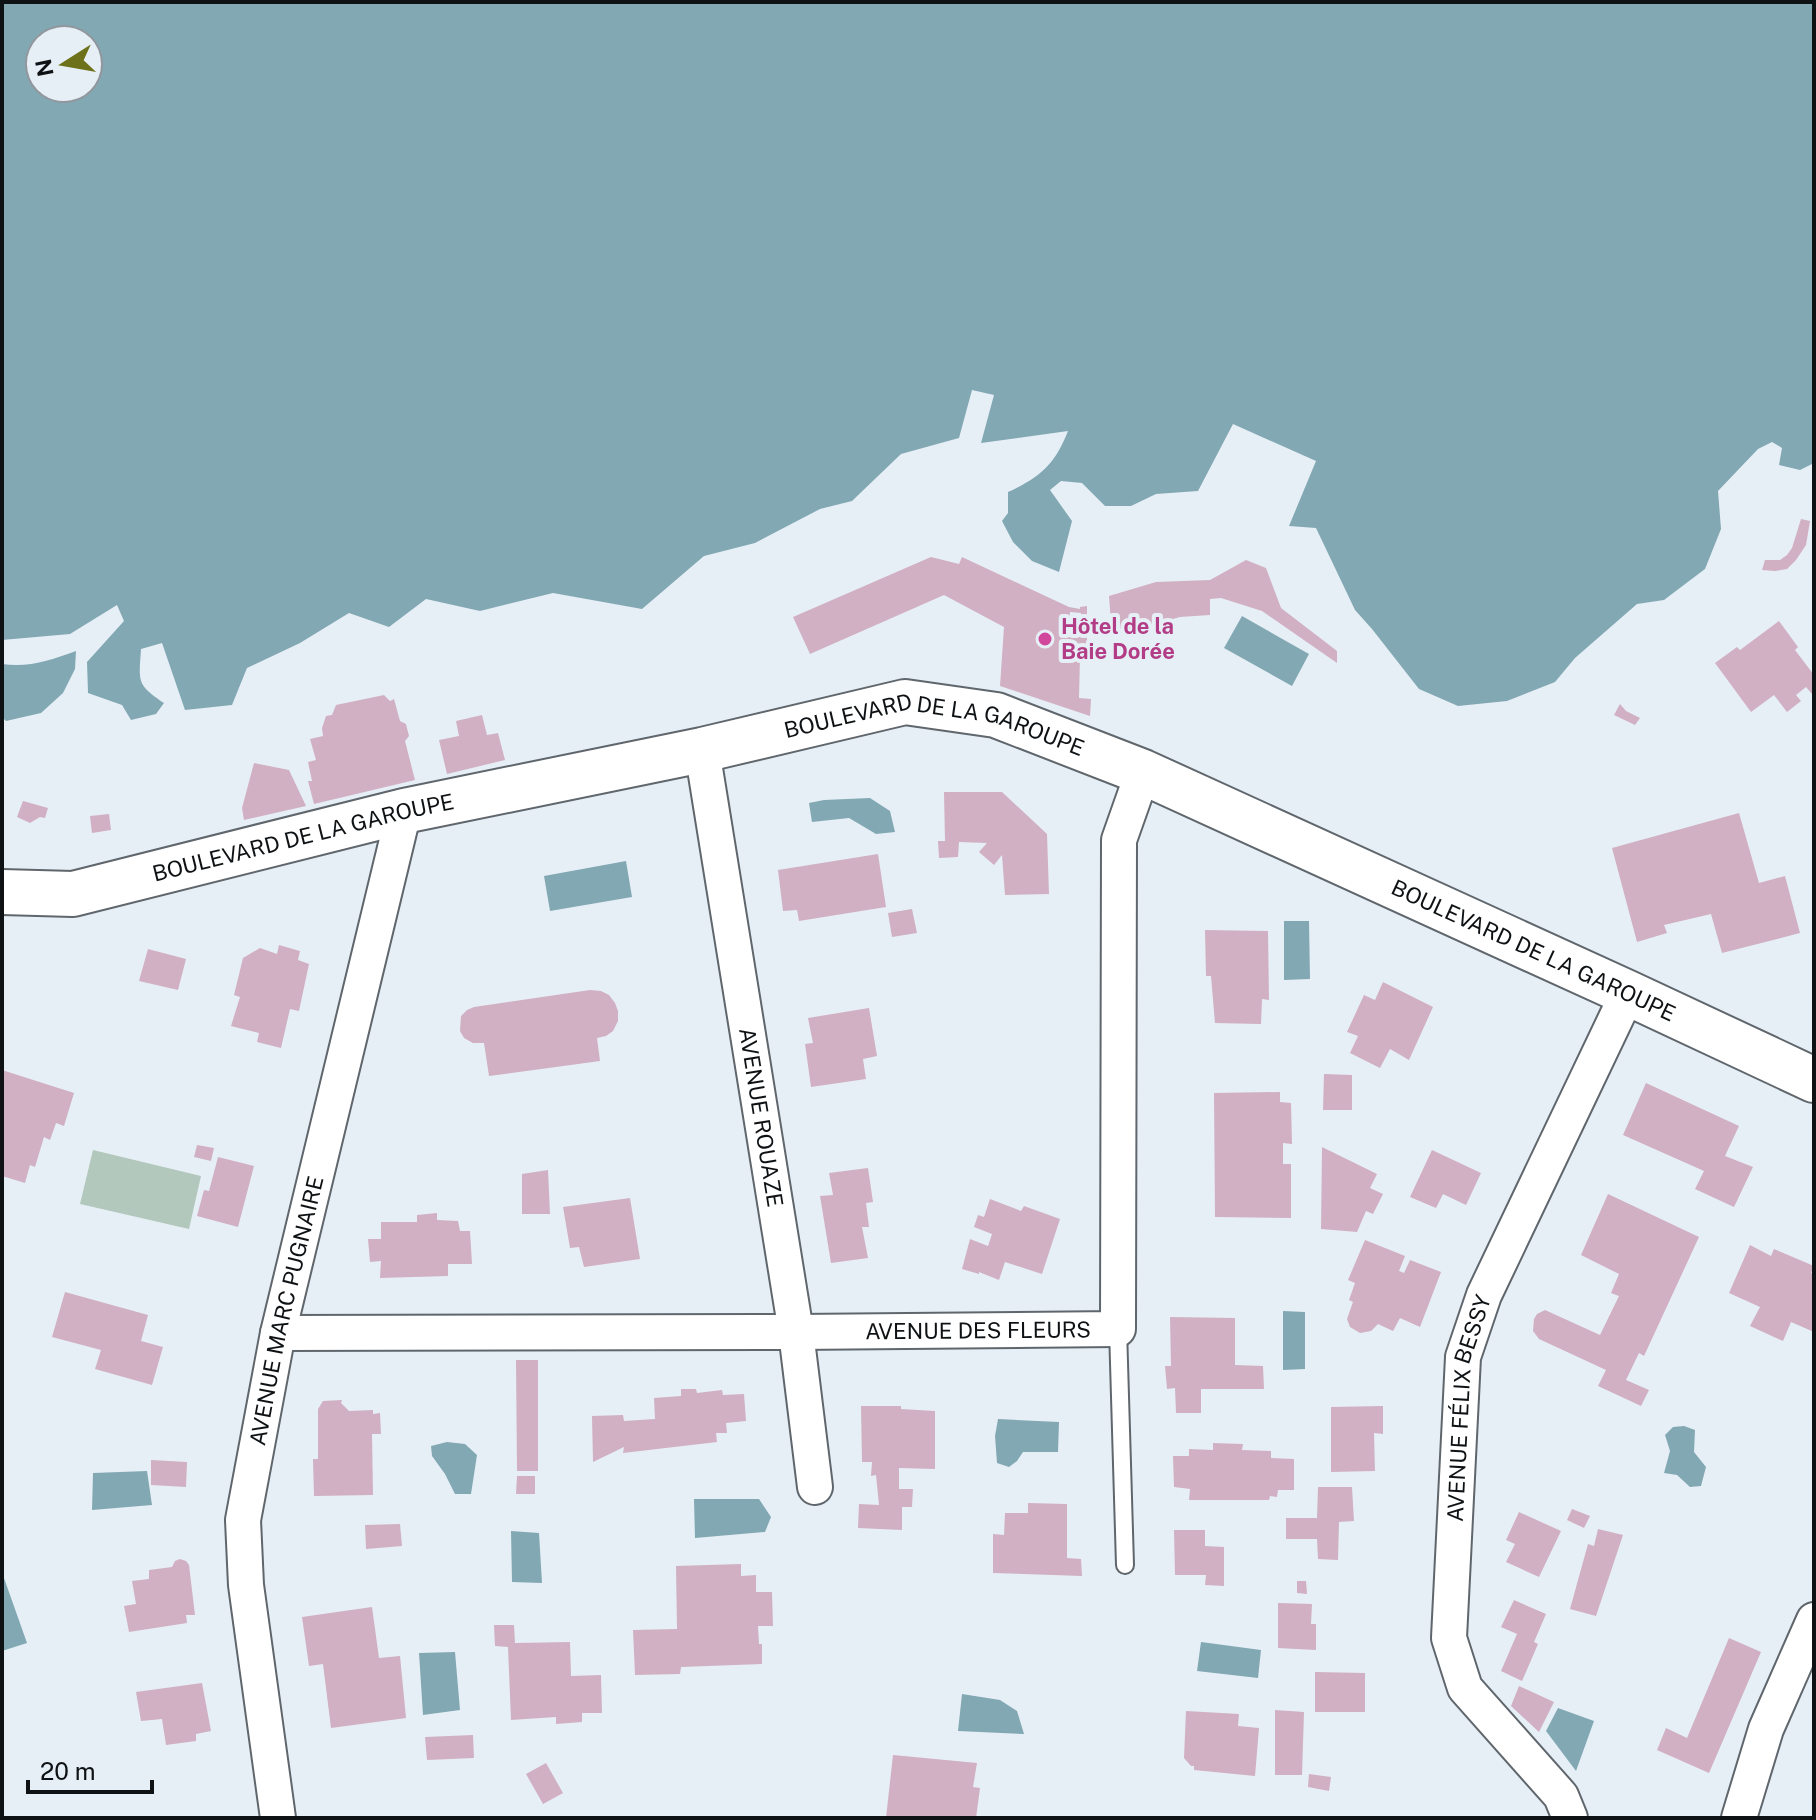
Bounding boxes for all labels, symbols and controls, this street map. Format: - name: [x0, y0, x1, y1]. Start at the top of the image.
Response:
- north arrow: [24, 24, 104, 104]
- text: N: [30, 57, 59, 79]
- place label: Hôtel de la Baie Dorée: [1061, 613, 1175, 664]
- marker: Hôtel de la Baie Dorée: [1036, 630, 1054, 648]
- street label: BOULEVARD DE LA GAROUPE: [781, 688, 1088, 761]
- street label: BOULEVARD DE LA GAROUPE: [150, 788, 456, 887]
- street label: BOULEVARD DE LA GAROUPE: [1387, 874, 1680, 1026]
- street label: AVENUE ROUAZE: [734, 1026, 789, 1209]
- street label: AVENUE MARC PUGNAIRE: [244, 1173, 328, 1448]
- street label: AVENUE FÉLIX BESSY: [1442, 1291, 1496, 1523]
- street label: AVENUE DES FLEURS: [865, 1316, 1091, 1344]
- scale bar: [28, 1744, 152, 1794]
- text: 20 m: [40, 1757, 96, 1785]

